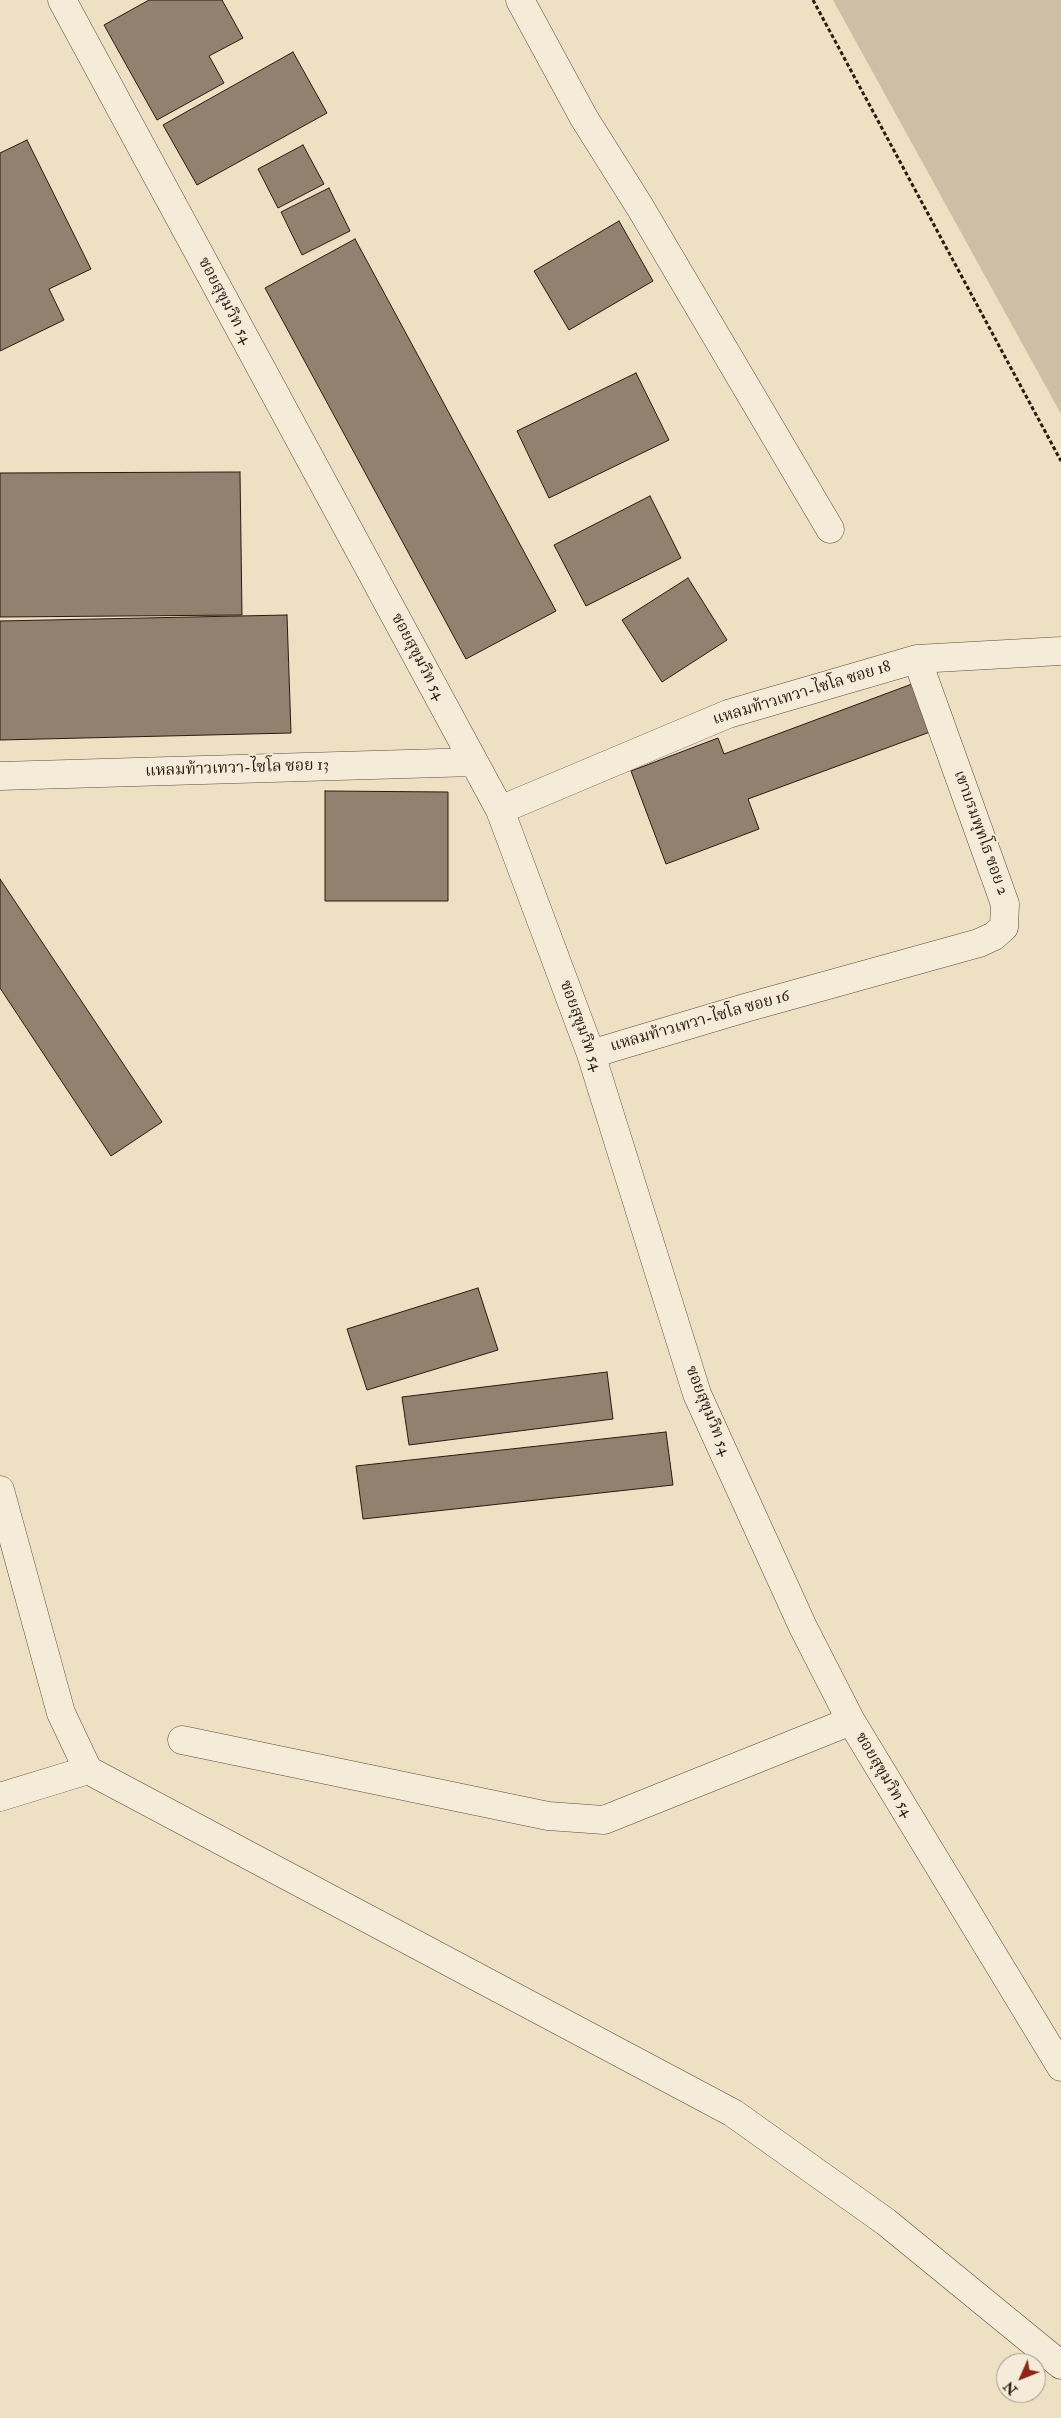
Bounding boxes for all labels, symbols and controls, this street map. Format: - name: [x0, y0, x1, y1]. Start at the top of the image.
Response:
- street label: ซอยสุขุมวิท 54: [193, 254, 255, 348]
- street label: ซอยสุขุมวิท 54: [386, 610, 448, 704]
- street label: แหลมท้าวเทวา-ไซโล ซอย 18: [711, 658, 893, 730]
- street label: แหลมท้าวเทวา-ไซโล ซอย 13: [145, 756, 329, 782]
- street label: เขาบรมพุทโธ ซอย 2: [949, 768, 1011, 898]
- street label: ซอยสุขุมวิท 54: [555, 978, 605, 1074]
- street label: แหลมท้าวเทวา-ไซโล ซอย 16: [608, 987, 792, 1057]
- street label: ซอยสุขุมวิท 54: [680, 1363, 734, 1459]
- street label: ซอยสุขุมวิท 54: [850, 1729, 916, 1821]
- north arrow: [996, 2353, 1046, 2403]
- text: N: [1000, 2378, 1021, 2398]

